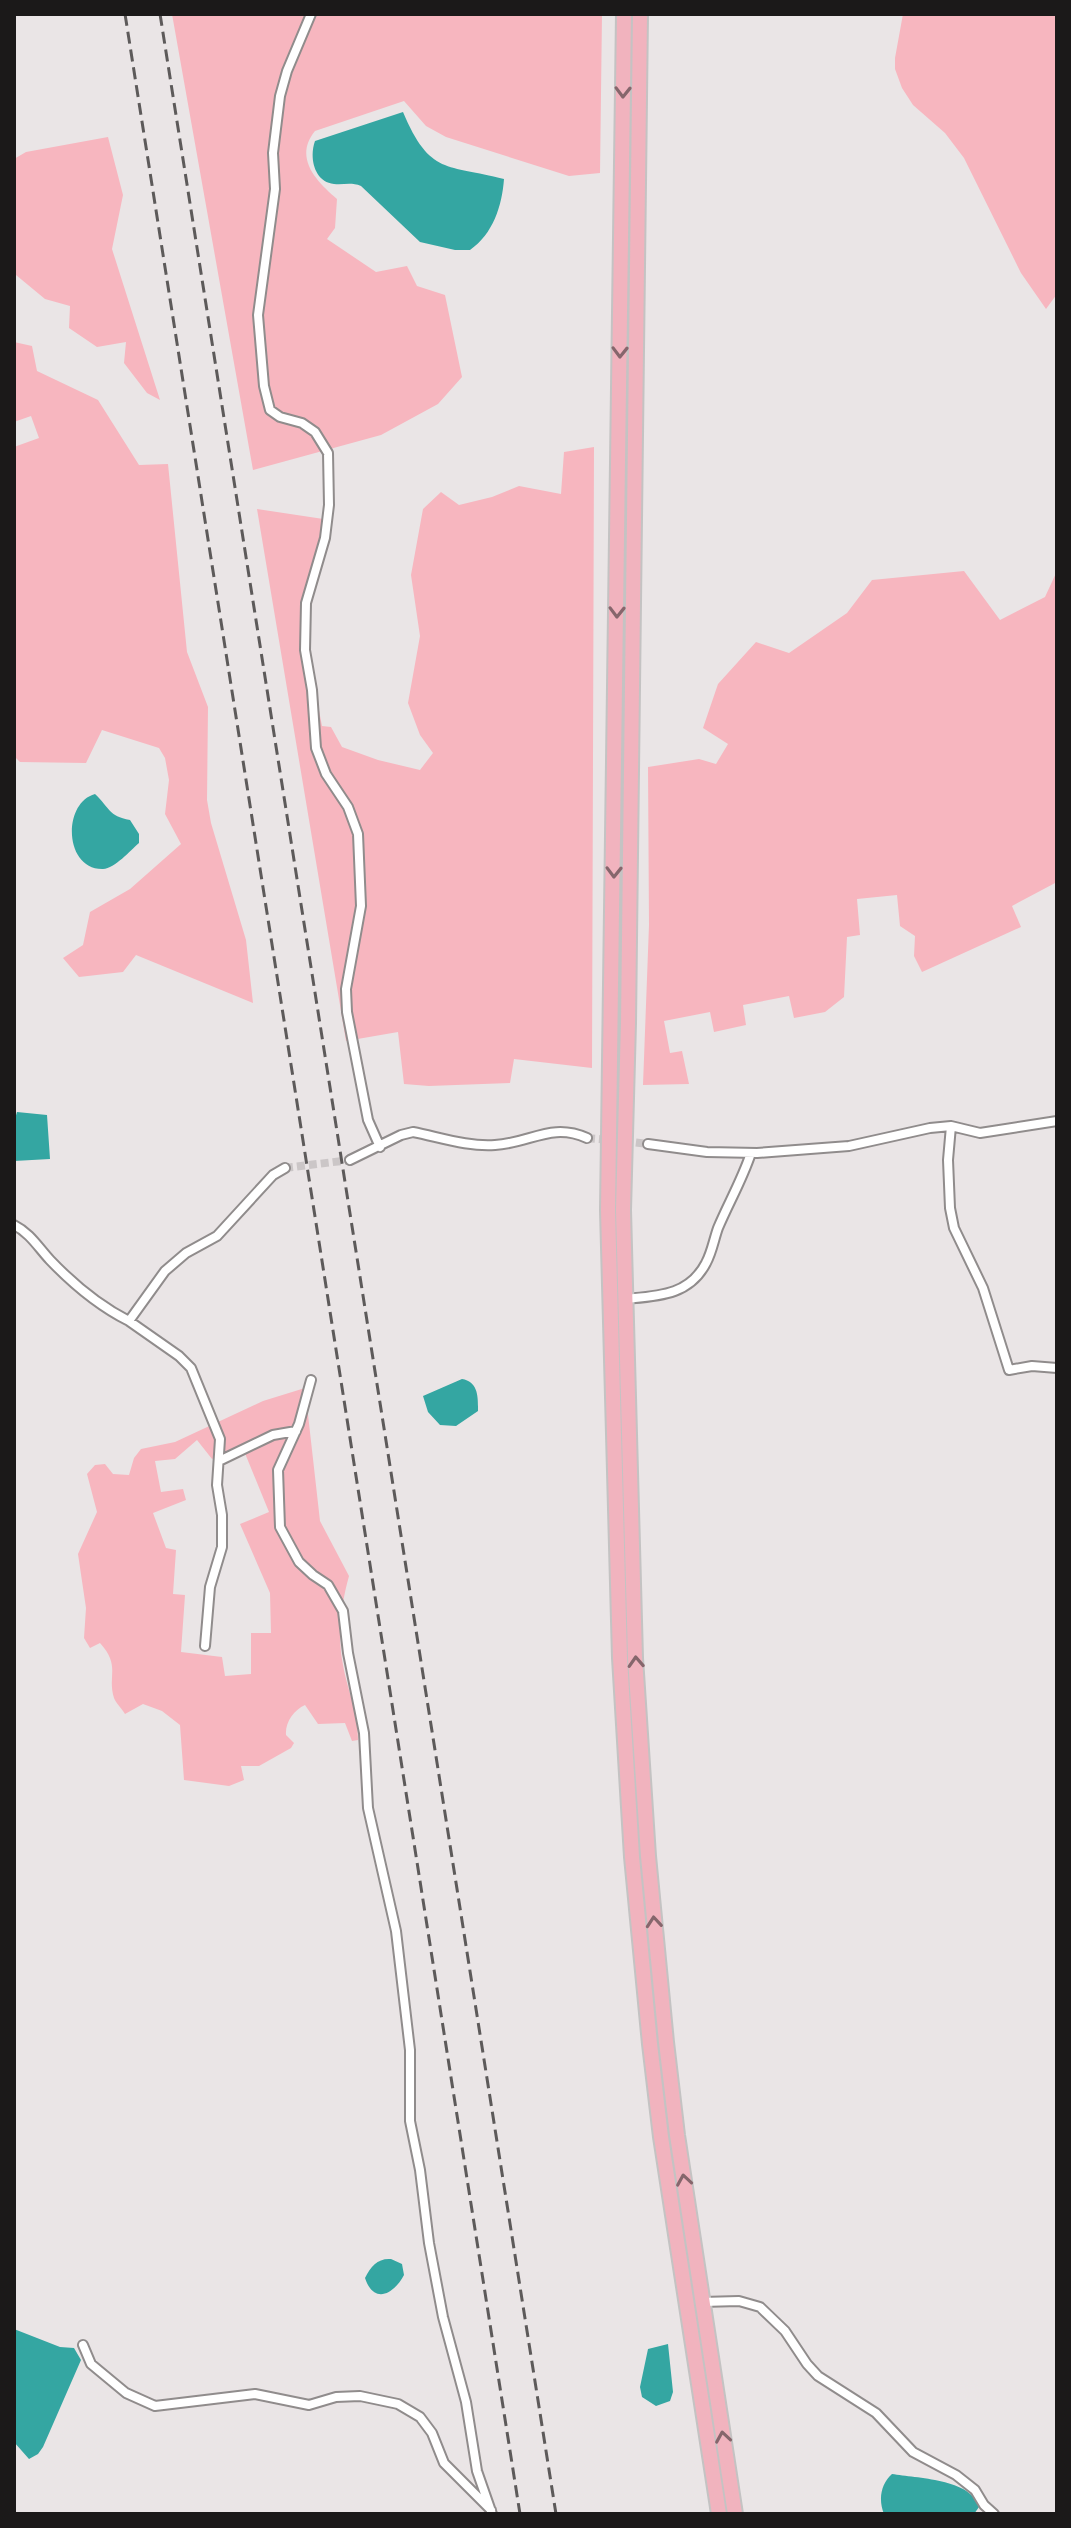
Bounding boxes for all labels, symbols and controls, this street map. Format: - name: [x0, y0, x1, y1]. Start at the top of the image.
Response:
- one-way arrow: [614, 86, 632, 99]
- one-way arrow: [611, 346, 629, 359]
- one-way arrow: [609, 606, 626, 619]
- one-way arrow: [605, 866, 623, 879]
- one-way arrow: [627, 1655, 644, 1668]
- one-way arrow: [645, 1915, 662, 1928]
- one-way arrow: [676, 2173, 693, 2187]
- one-way arrow: [715, 2430, 732, 2444]

